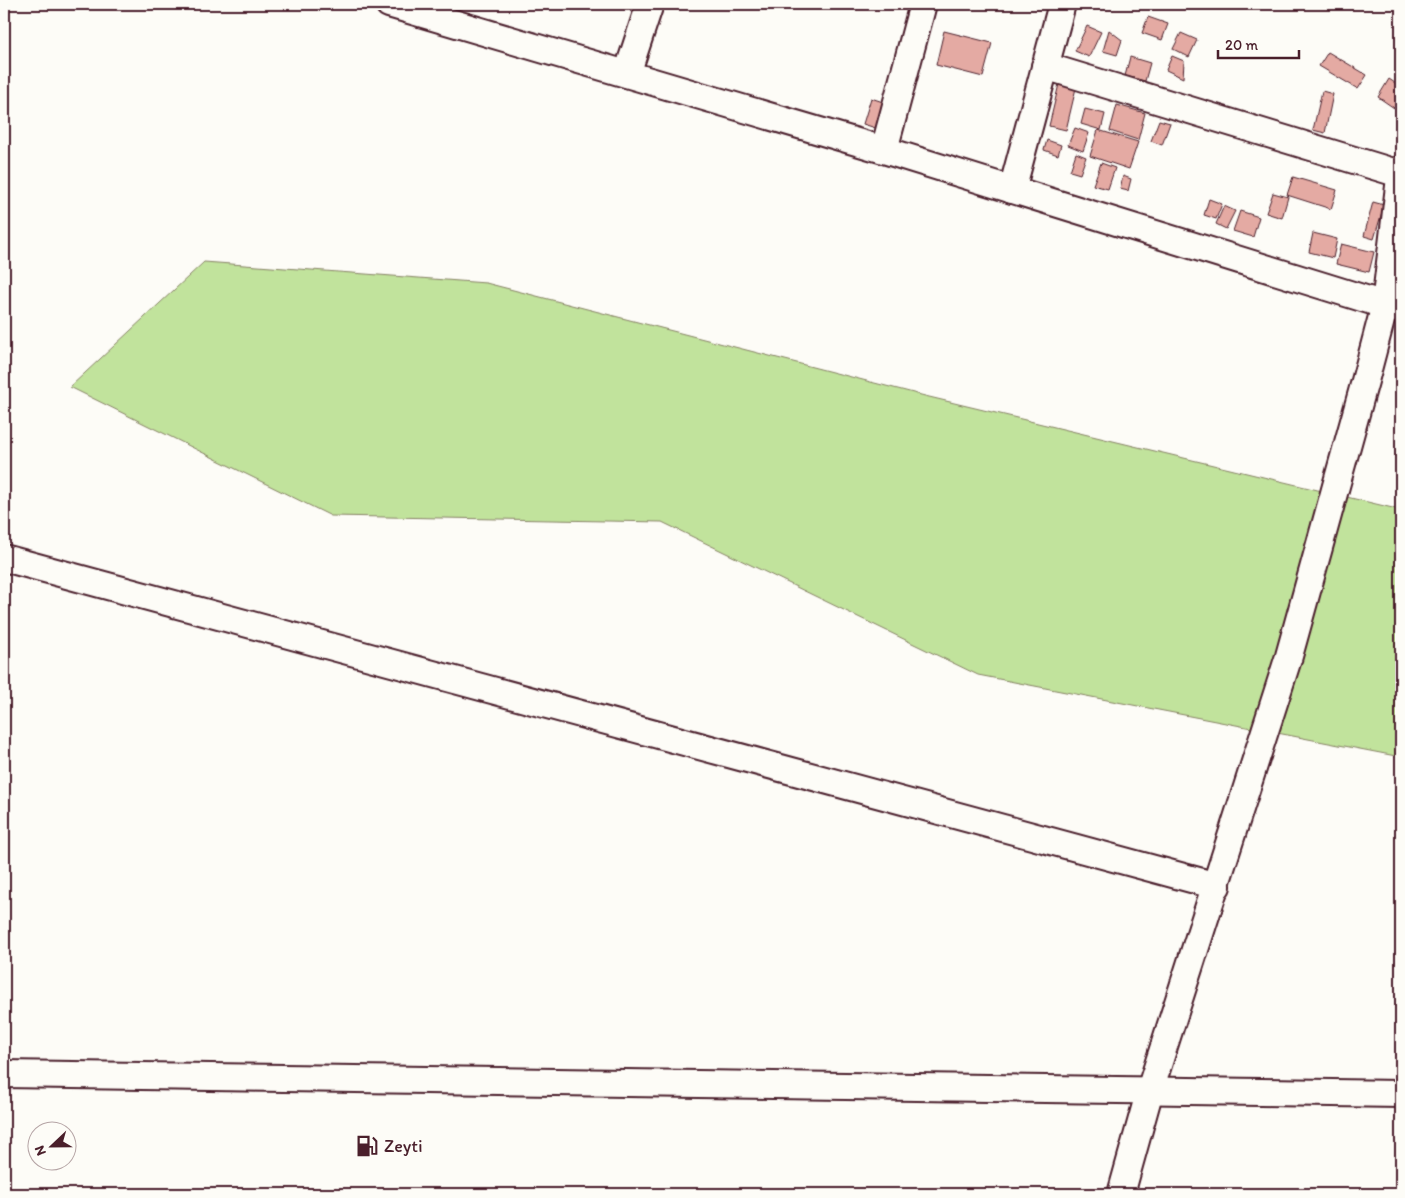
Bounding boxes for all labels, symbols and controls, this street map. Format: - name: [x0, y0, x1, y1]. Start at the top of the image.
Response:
- scale bar: [1218, 28, 1299, 60]
- text: 20 m: [1225, 36, 1259, 54]
- north arrow: [28, 1120, 78, 1170]
- fuel station icon: Zeyti: [354, 1133, 380, 1159]
- place label: Zeyti: [384, 1135, 423, 1157]
- text: N: [31, 1143, 50, 1158]

